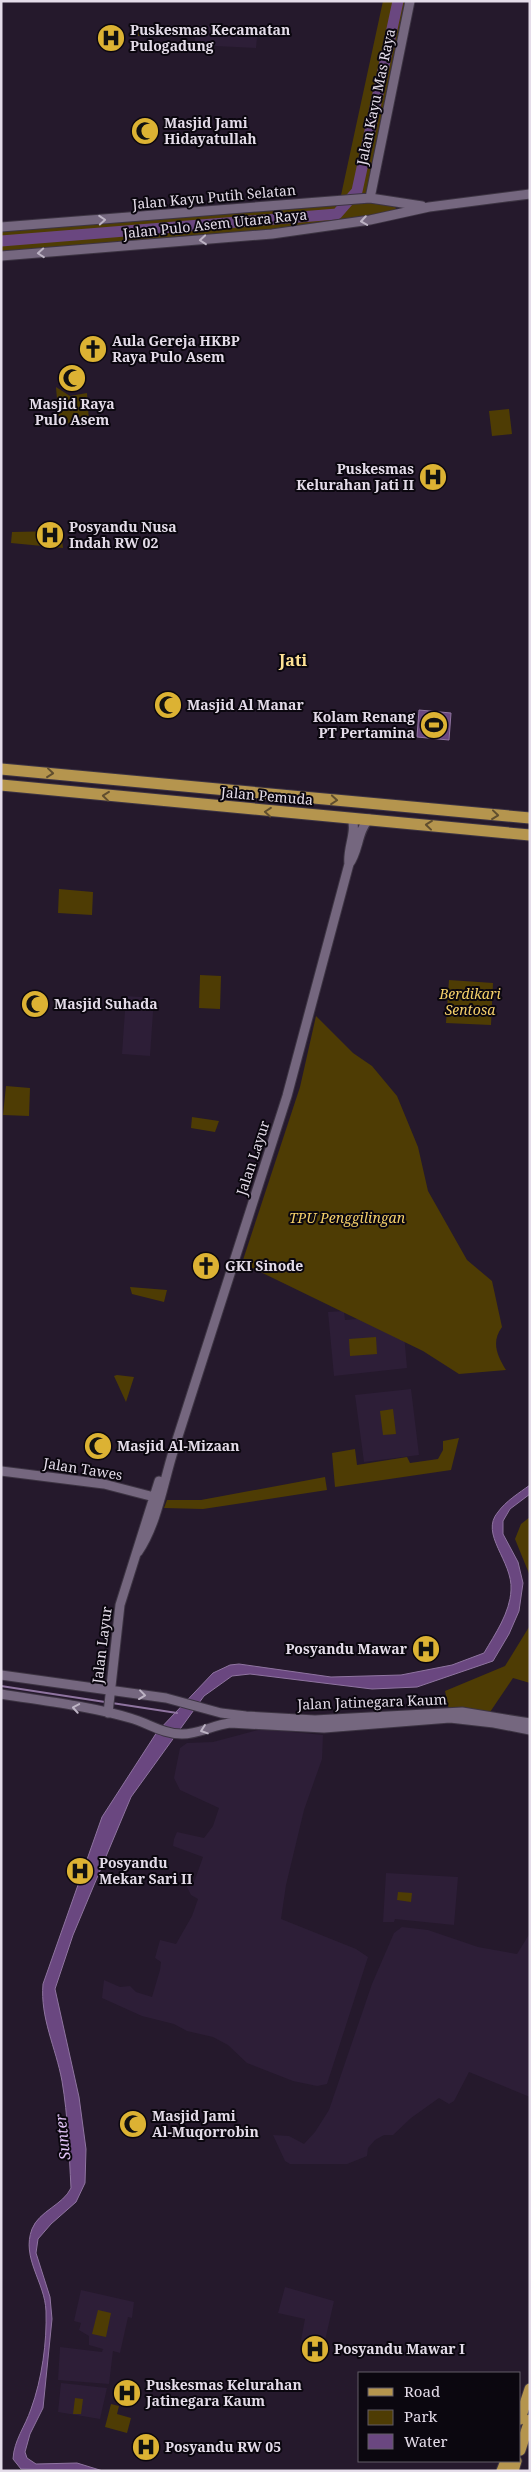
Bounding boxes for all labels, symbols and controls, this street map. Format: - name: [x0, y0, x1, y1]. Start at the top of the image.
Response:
- place label: Puskesmas Kecamatan Pulogadung: [130, 20, 290, 55]
- hospital icon: Puskesmas Kecamatan Pulogadung: [96, 23, 126, 53]
- street label: Jalan Kayu Mas Raya: [352, 27, 399, 168]
- place label: Masjid Jami Hidayatullah: [164, 113, 257, 148]
- mosque icon: Masjid Jami Hidayatullah: [130, 116, 160, 146]
- street label: Jalan Kayu Putih Selatan: [130, 180, 297, 213]
- street label: Jalan Pulo Asem Utara Raya: [121, 204, 308, 243]
- one-way arrow: [99, 215, 107, 226]
- one-way arrow: [360, 215, 369, 225]
- one-way arrow: [199, 235, 207, 246]
- one-way arrow: [37, 247, 45, 258]
- place label: Aula Gereja HKBP Raya Pulo Asem: [112, 331, 240, 366]
- church icon: Aula Gereja HKBP Raya Pulo Asem: [78, 334, 108, 364]
- mosque icon: Masjid Raya Pulo Asem: [57, 363, 87, 393]
- place label: Masjid Raya Pulo Asem: [29, 394, 115, 429]
- place label: Puskesmas Kelurahan Jati II: [296, 459, 414, 494]
- hospital icon: Puskesmas Kelurahan Jati II: [418, 462, 448, 492]
- place label: Posyandu Nusa Indah RW 02: [69, 517, 177, 552]
- hospital icon: Posyandu Nusa Indah RW 02: [35, 520, 65, 550]
- district label: Jati: [278, 649, 307, 671]
- mosque icon: Masjid Al Manar: [153, 690, 183, 720]
- place label: Masjid Al Manar: [187, 695, 305, 714]
- place label: Kolam Renang PT Pertamina: [313, 707, 415, 742]
- sports icon: Kolam Renang PT Pertamina: [419, 710, 449, 740]
- one-way arrow: [46, 768, 54, 779]
- street label: Jalan Pemuda: [219, 782, 314, 809]
- one-way arrow: [102, 791, 110, 802]
- one-way arrow: [330, 794, 338, 805]
- one-way arrow: [263, 806, 271, 817]
- one-way arrow: [492, 809, 500, 820]
- one-way arrow: [425, 820, 433, 831]
- park label: Berdikari Sentosa: [438, 984, 502, 1019]
- mosque icon: Masjid Suhada: [20, 989, 50, 1019]
- place label: Masjid Suhada: [54, 994, 158, 1013]
- street label: Jalan Layur: [231, 1118, 274, 1199]
- park label: TPU Penggilingan: [289, 1208, 406, 1227]
- church icon: GKI Sinode: [191, 1251, 221, 1281]
- place label: GKI Sinode: [225, 1256, 303, 1275]
- mosque icon: Masjid Al-Mizaan: [83, 1431, 113, 1461]
- place label: Masjid Al-Mizaan: [117, 1436, 240, 1455]
- street label: Jalan Tawes: [41, 1453, 124, 1484]
- street label: Jalan Layur: [87, 1605, 116, 1686]
- hospital icon: Posyandu Mawar: [411, 1634, 441, 1664]
- place label: Posyandu Mawar: [285, 1639, 408, 1658]
- one-way arrow: [138, 1689, 146, 1700]
- street label: Jalan Jatinegara Kaum: [296, 1689, 447, 1714]
- one-way arrow: [72, 1703, 81, 1713]
- one-way arrow: [201, 1724, 209, 1734]
- place label: Posyandu Mekar Sari II: [99, 1853, 193, 1888]
- hospital icon: Posyandu Mekar Sari II: [65, 1856, 95, 1886]
- place label: Masjid Jami Al-Muqorrobin: [152, 2106, 259, 2141]
- mosque icon: Masjid Jami Al-Muqorrobin: [118, 2109, 148, 2139]
- water label: Sunter: [50, 2112, 74, 2161]
- hospital icon: Posyandu Mawar I: [300, 2334, 330, 2364]
- place label: Posyandu Mawar I: [334, 2339, 465, 2358]
- legend: [358, 2372, 521, 2462]
- place label: Puskesmas Kelurahan Jatinegara Kaum: [145, 2375, 302, 2410]
- hospital icon: Puskesmas Kelurahan Jatinegara Kaum: [112, 2378, 142, 2408]
- text: Road: [404, 2381, 440, 2401]
- text: Park: [404, 2406, 438, 2426]
- text: Water: [404, 2431, 447, 2451]
- hospital icon: Posyandu RW 05: [131, 2432, 161, 2462]
- place label: Posyandu RW 05: [165, 2437, 281, 2456]

